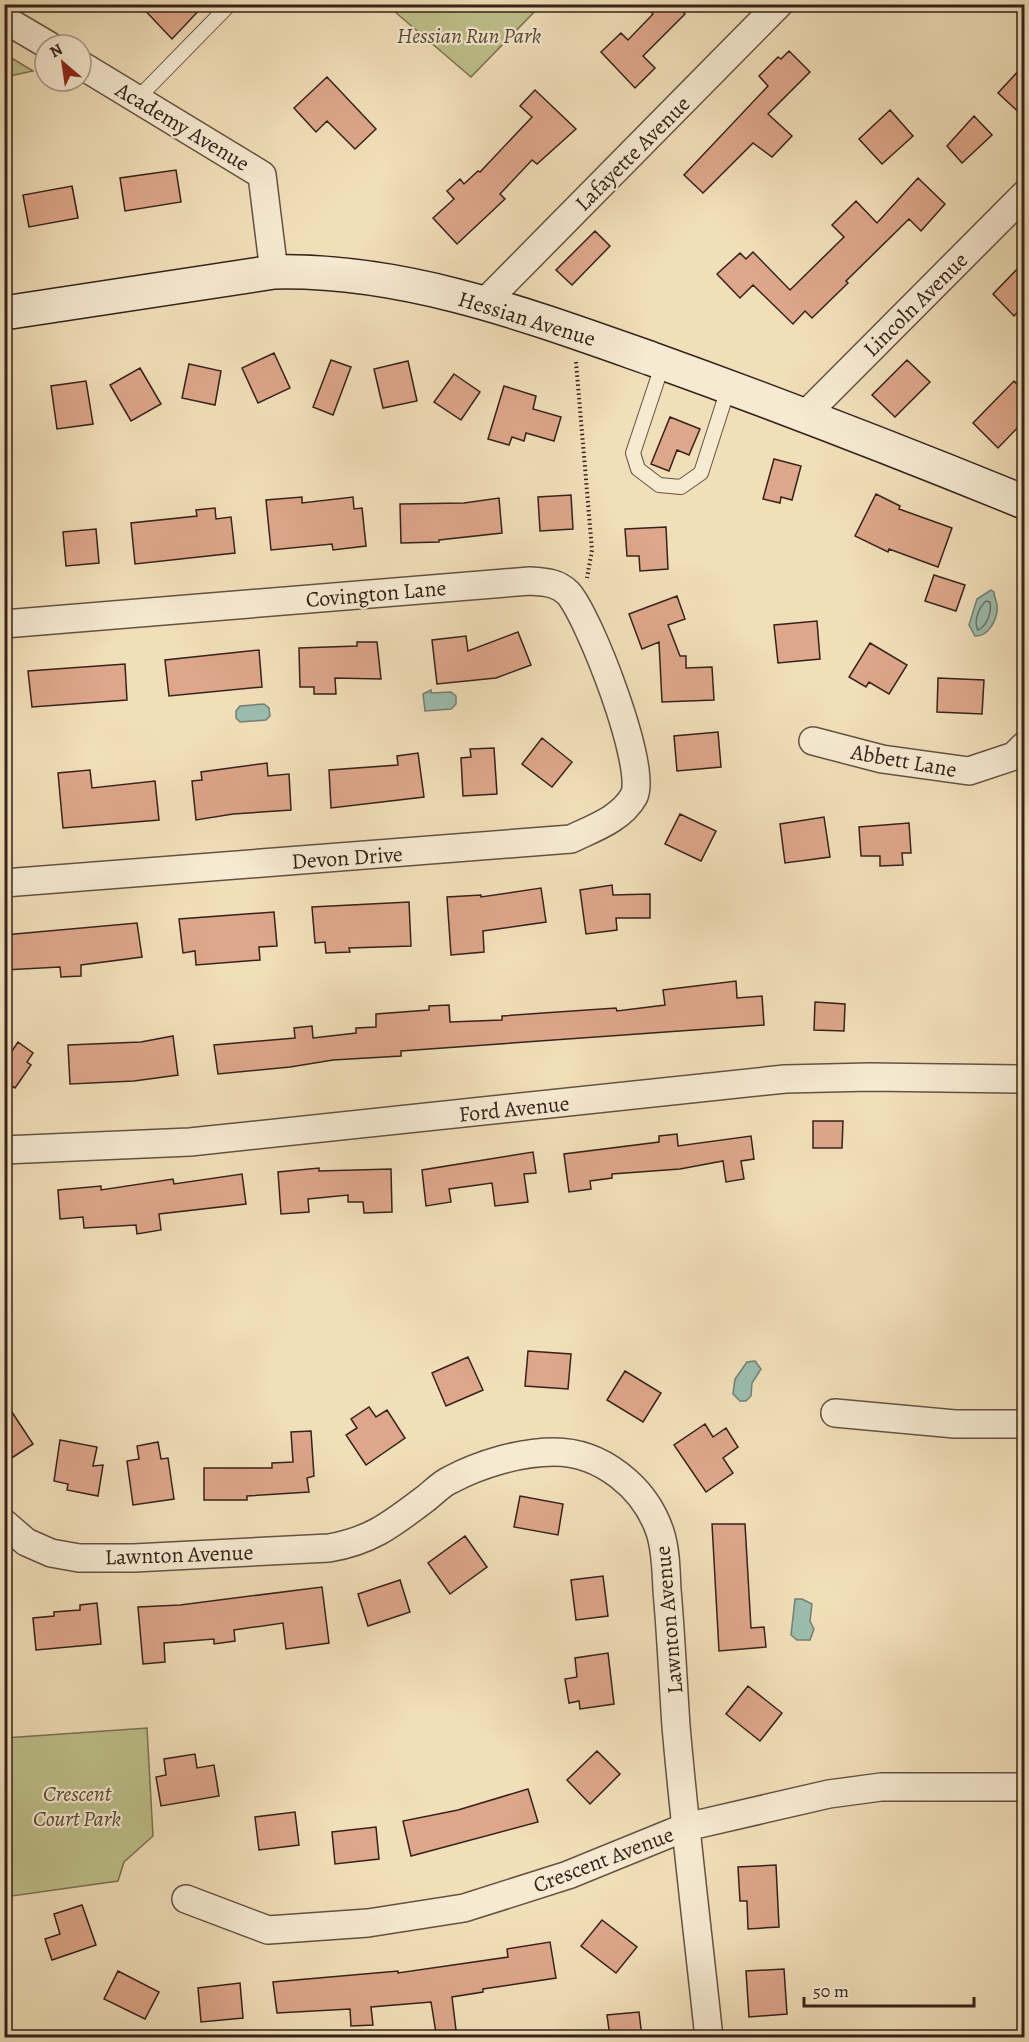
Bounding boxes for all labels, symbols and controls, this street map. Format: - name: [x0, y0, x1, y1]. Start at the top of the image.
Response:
- park label: Hessian Run Park: [397, 21, 542, 51]
- north arrow: [33, 33, 93, 93]
- text: N: [46, 38, 67, 63]
- street label: Academy Avenue: [109, 75, 255, 179]
- street label: Lafayette Avenue: [568, 89, 697, 218]
- street label: Lincoln Avenue: [857, 246, 975, 364]
- street label: Hessian Avenue: [454, 284, 599, 354]
- street label: Covington Lane: [305, 573, 448, 615]
- street label: Abbett Lane: [848, 737, 959, 785]
- street label: Devon Drive: [290, 839, 404, 877]
- street label: Ford Avenue: [457, 1088, 571, 1130]
- street label: Lawnton Avenue: [104, 1537, 254, 1573]
- street label: Lawnton Avenue: [648, 1545, 690, 1695]
- park label: Crescent Court Park: [33, 1779, 121, 1834]
- street label: Crescent Avenue: [529, 1819, 678, 1901]
- scale bar: [804, 1970, 974, 2008]
- text: 50 m: [813, 1979, 849, 2003]

